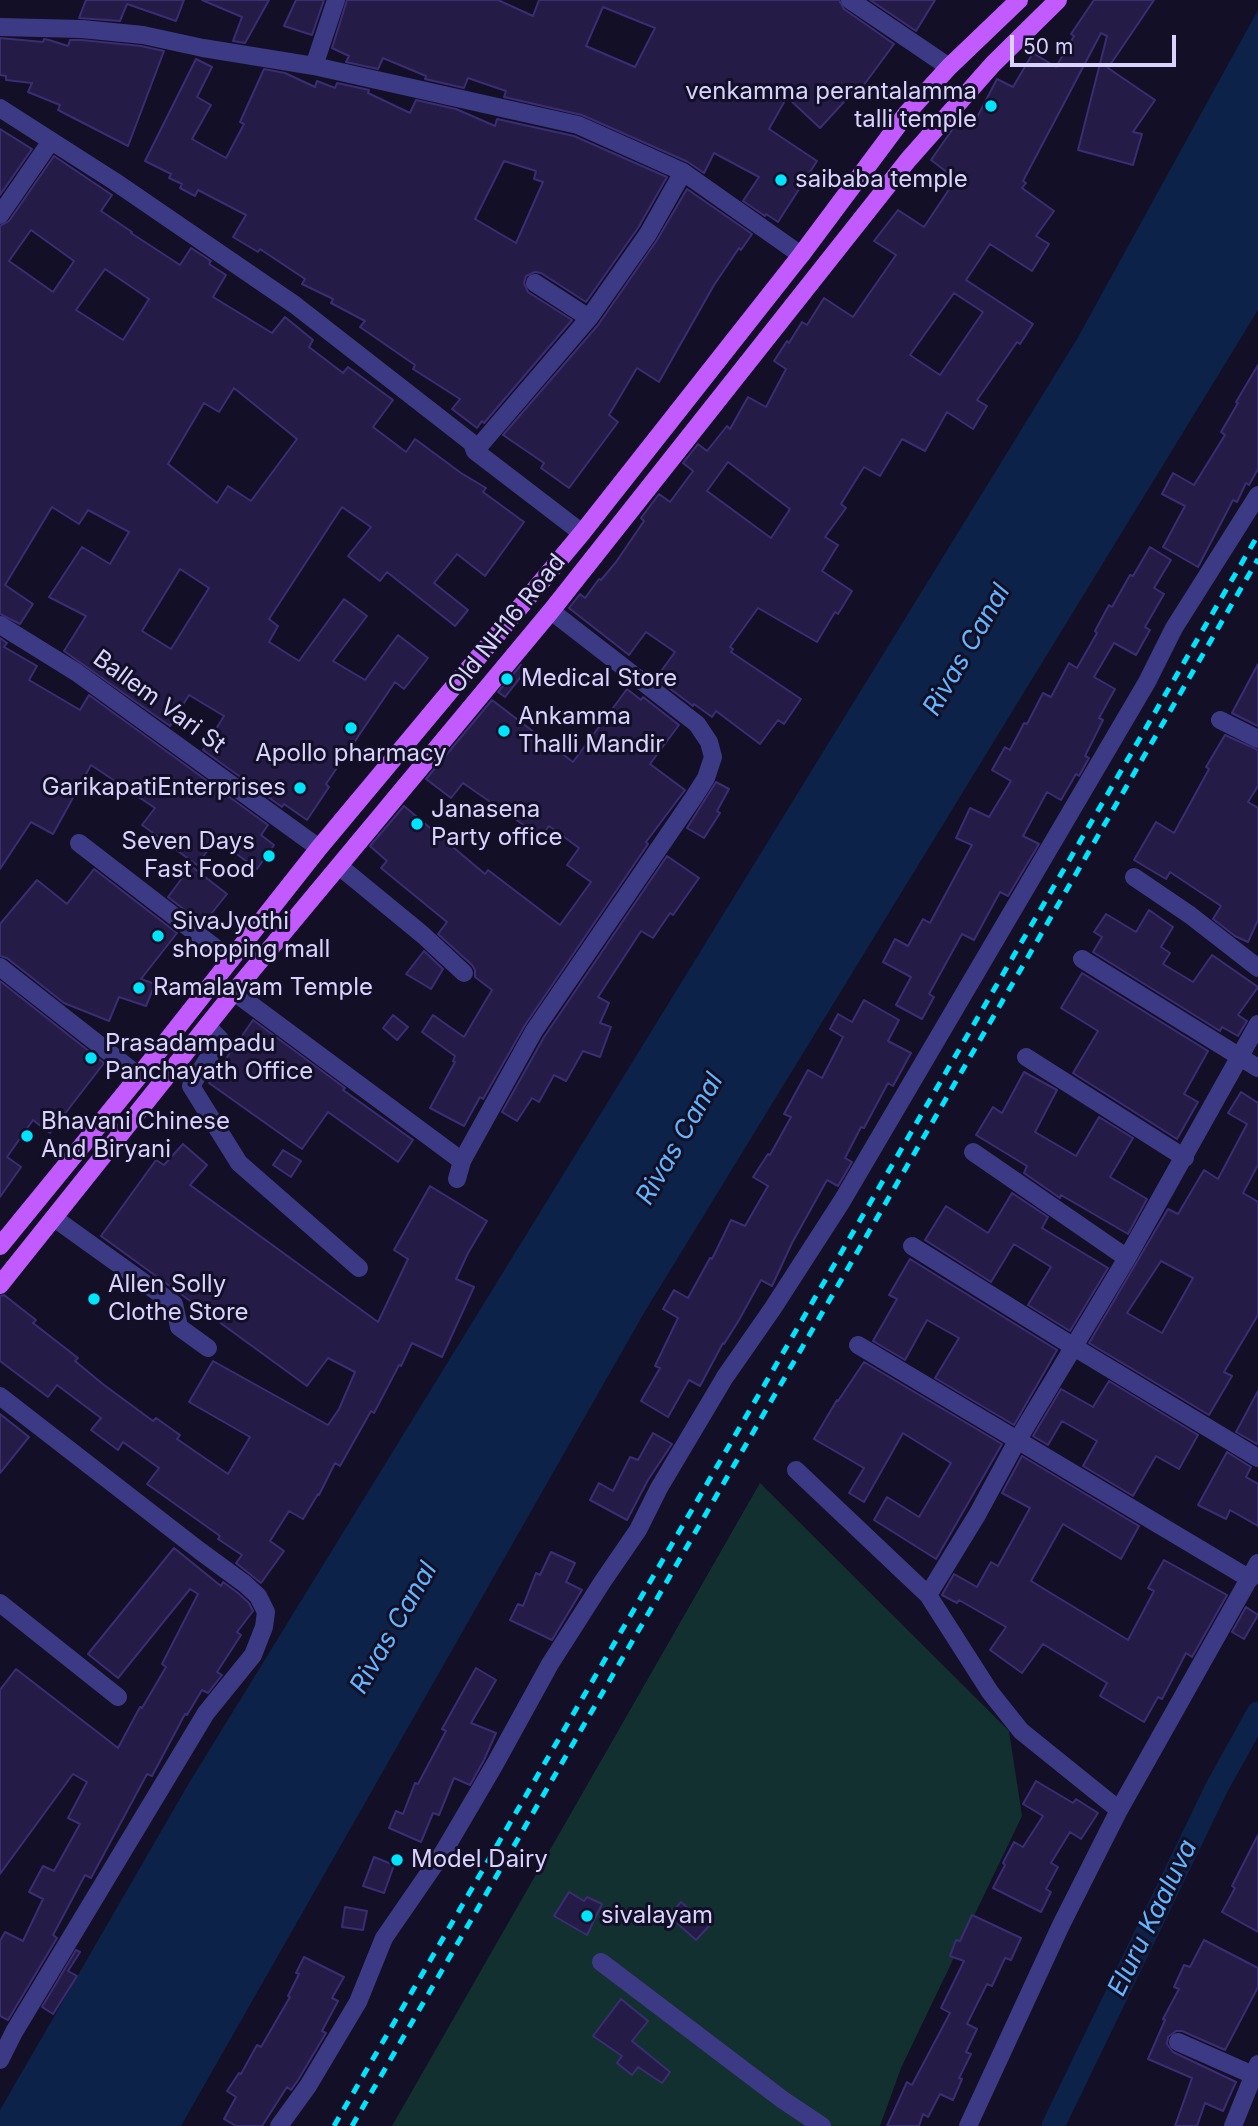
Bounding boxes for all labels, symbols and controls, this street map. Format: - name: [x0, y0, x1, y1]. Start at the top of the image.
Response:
- scale bar: [1013, 21, 1179, 65]
- text: 50 m: [1023, 34, 1073, 59]
- place label: venkamma perantalamma talli temple: [685, 78, 977, 134]
- marker: venkamma perantalamma talli temple: [983, 98, 999, 114]
- place label: saibaba temple: [795, 166, 968, 194]
- marker: saibaba temple: [773, 172, 789, 188]
- street label: Old NH16 Road: [442, 549, 572, 699]
- water label: Rivas Canal: [917, 579, 1017, 721]
- street label: Ballem Vari St: [87, 644, 231, 760]
- place label: Medical Store: [521, 665, 677, 693]
- marker: Medical Store: [499, 671, 515, 687]
- place label: Ankamma Thalli Mandir: [518, 703, 664, 759]
- marker: Apollo pharmacy: [343, 720, 359, 736]
- marker: Ankamma Thalli Mandir: [496, 723, 512, 739]
- place label: Apollo pharmacy: [255, 740, 447, 768]
- place label: GarikapatiEnterprises: [42, 774, 286, 802]
- marker: GarikapatiEnterprises: [292, 780, 308, 796]
- place label: Janasena Party office: [431, 796, 563, 852]
- marker: Janasena Party office: [409, 816, 425, 832]
- place label: Seven Days Fast Food: [122, 828, 255, 884]
- marker: Seven Days Fast Food: [261, 848, 277, 864]
- place label: SivaJyothi shopping mall: [172, 908, 330, 964]
- marker: SivaJyothi shopping mall: [150, 928, 166, 944]
- place label: Ramalayam Temple: [153, 974, 373, 1002]
- marker: Ramalayam Temple: [131, 980, 147, 996]
- place label: Prasadampadu Panchayath Office: [105, 1030, 313, 1086]
- marker: Prasadampadu Panchayath Office: [83, 1050, 99, 1066]
- water label: Rivas Canal: [630, 1068, 730, 1210]
- place label: Bhavani Chinese And Biryani: [41, 1108, 230, 1164]
- marker: Bhavani Chinese And Biryani: [19, 1128, 35, 1144]
- place label: Allen Solly Clothe Store: [108, 1271, 249, 1327]
- marker: Allen Solly Clothe Store: [86, 1291, 102, 1307]
- water label: Rivas Canal: [344, 1557, 444, 1699]
- water label: Eluru Kaaluva: [1102, 1835, 1204, 2001]
- place label: Model Dairy: [411, 1846, 548, 1874]
- marker: Model Dairy: [389, 1852, 405, 1868]
- place label: sivalayam: [601, 1902, 713, 1930]
- marker: sivalayam: [579, 1908, 595, 1924]

